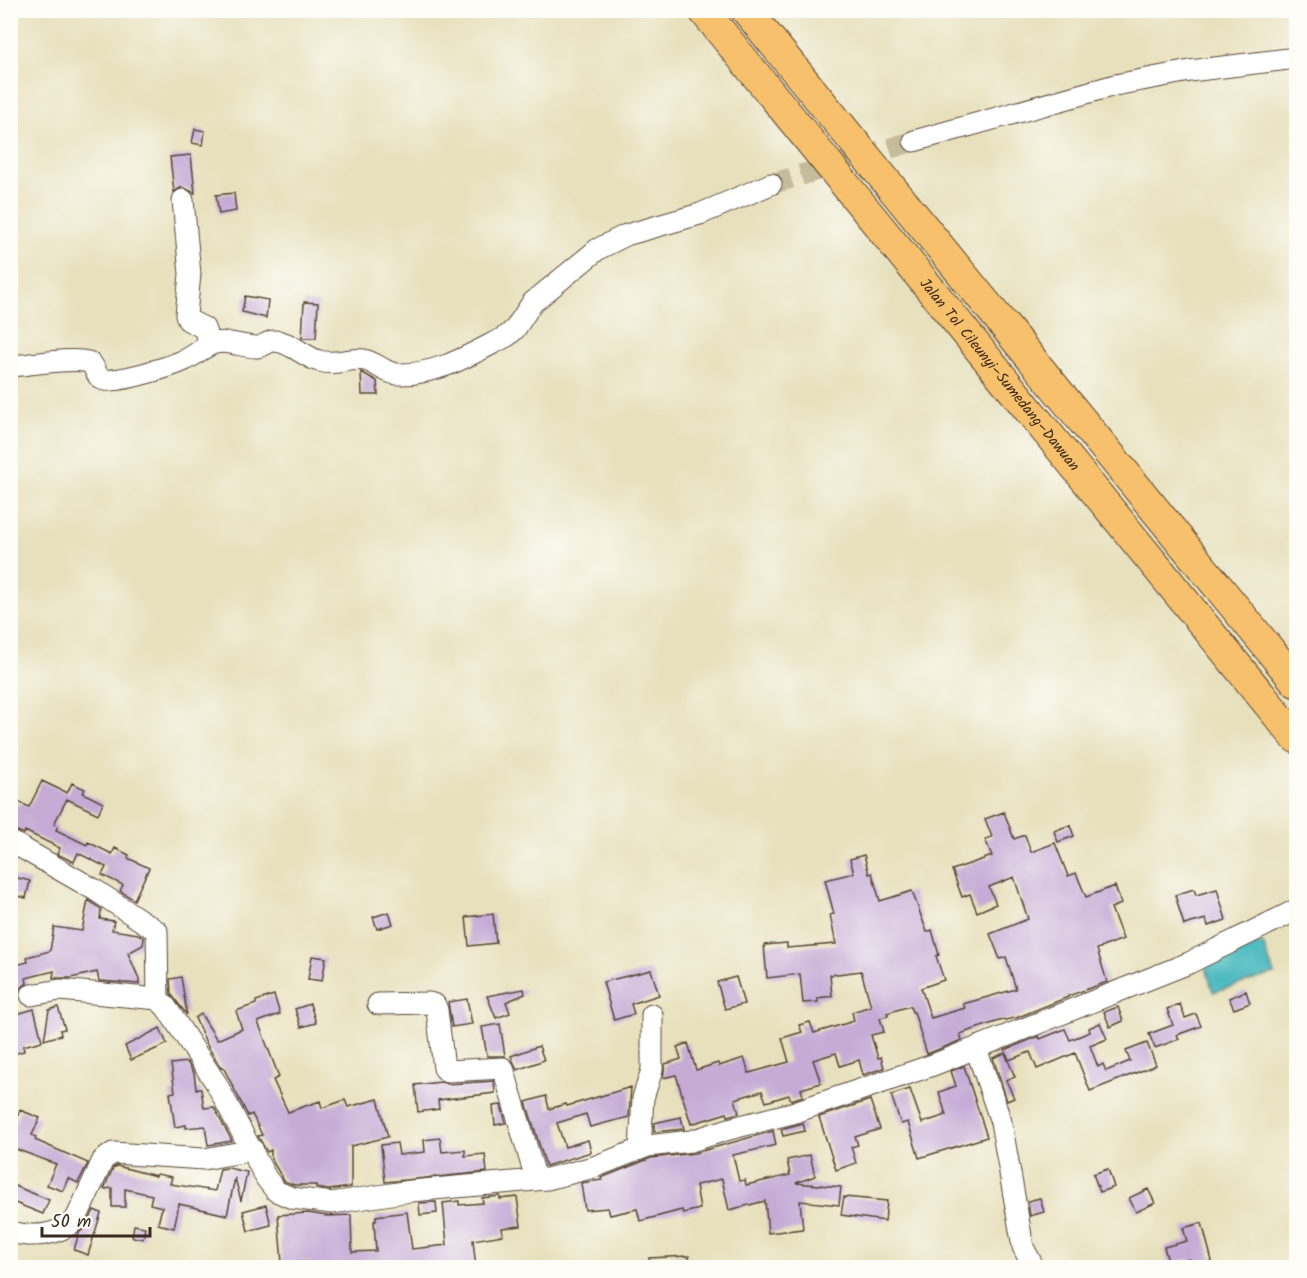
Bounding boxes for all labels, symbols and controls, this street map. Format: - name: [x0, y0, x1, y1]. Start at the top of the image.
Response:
- street label: Jalan Tol Cileunyi–Sumedang–Dawuan: [913, 273, 1085, 477]
- scale bar: [42, 1200, 150, 1238]
- text: 50 m: [51, 1208, 91, 1237]

